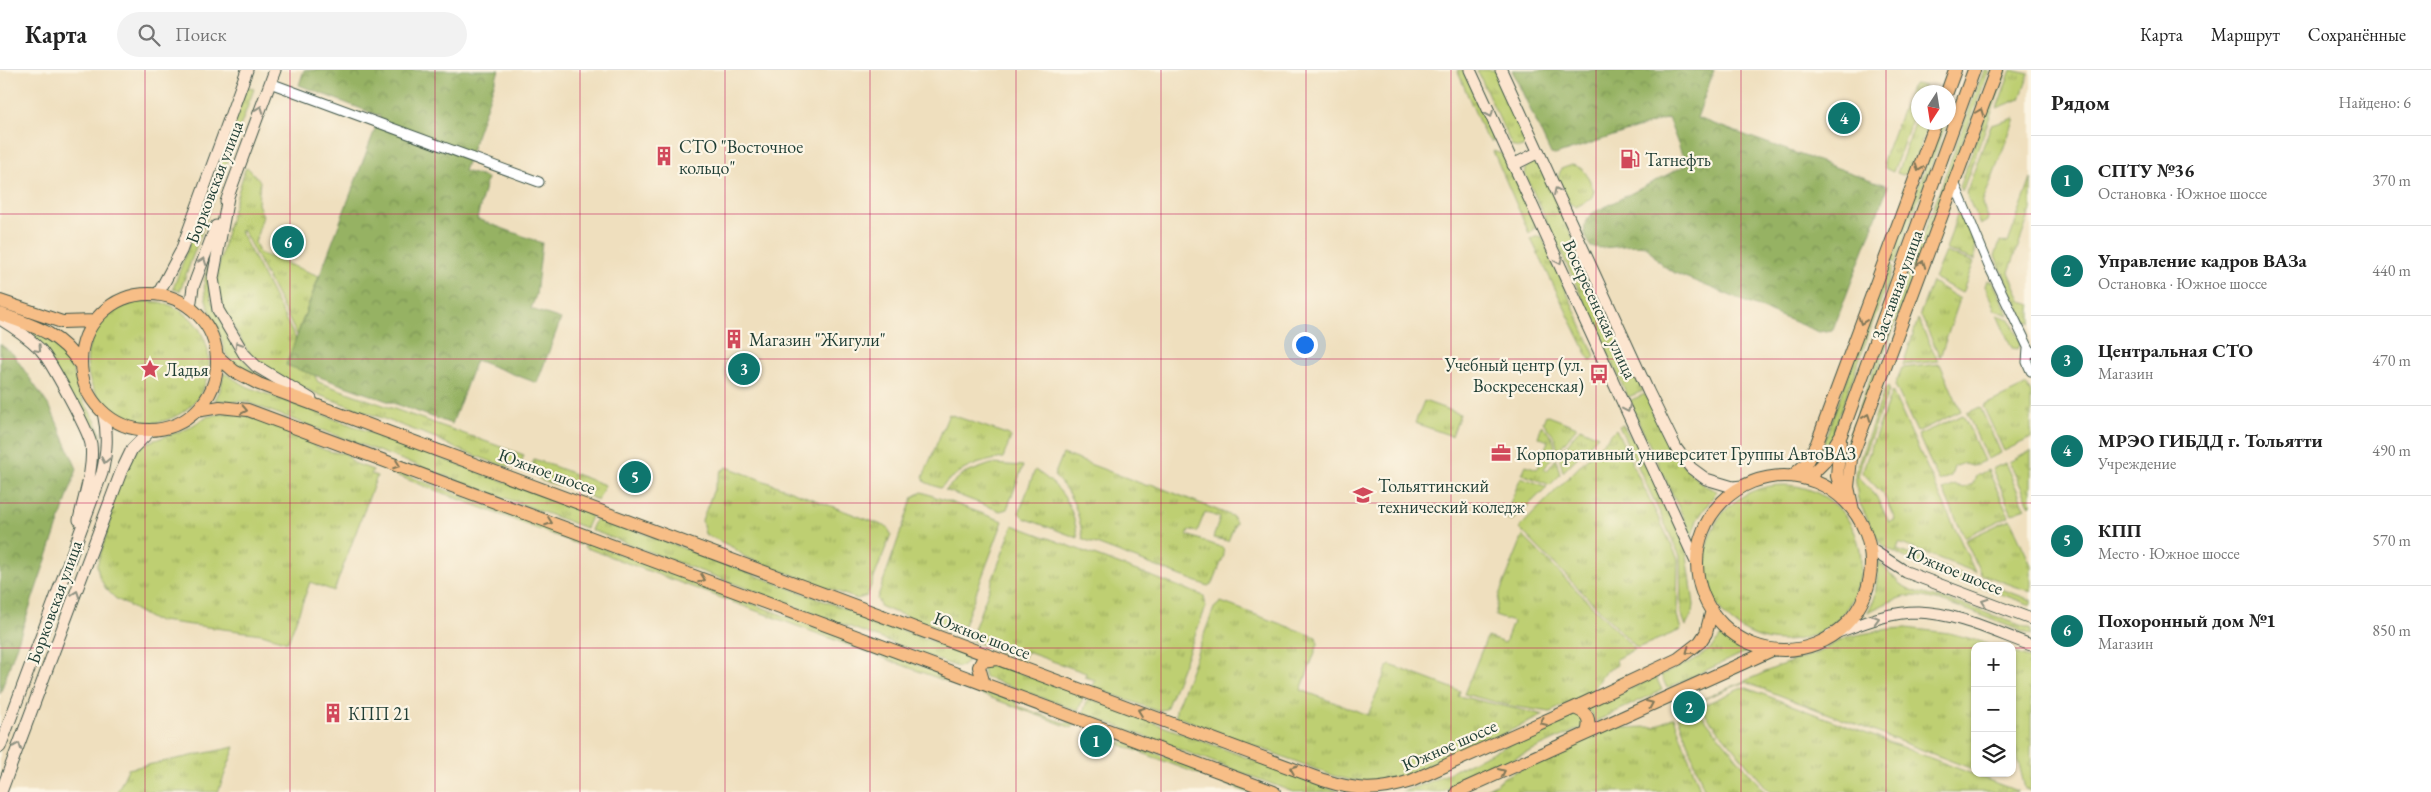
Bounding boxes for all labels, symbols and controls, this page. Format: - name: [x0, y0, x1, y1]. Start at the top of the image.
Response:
- search box: [117, 12, 467, 57]
- text: Карта: [25, 19, 87, 50]
- icon: search: [135, 21, 163, 49]
- text: Поиск: [175, 22, 227, 47]
- text: Карта: [2140, 23, 2183, 46]
- text: Маршрут: [2211, 23, 2280, 46]
- text: Сохранённые: [2308, 23, 2406, 46]
- north arrow: [1911, 85, 1956, 130]
- text: Рядом: [2051, 89, 2110, 116]
- text: Найдено: 6: [2339, 92, 2411, 113]
- pin: 4: [1828, 99, 1860, 137]
- one-way arrow: [254, 105, 264, 114]
- one-way arrow: [1483, 109, 1494, 118]
- one-way arrow: [1974, 109, 1984, 117]
- street label: Борковская улица: [180, 117, 248, 247]
- place label: СТО "Восточное кольцо": [679, 135, 803, 179]
- building icon: СТО "Восточное кольцо": [653, 145, 675, 167]
- fuel station icon: Татнефть: [1619, 148, 1641, 170]
- place label: Татнефть: [1645, 148, 1711, 171]
- text: СПТУ №36: [2098, 158, 2194, 183]
- one-way arrow: [1915, 163, 1925, 172]
- text: 1: [2063, 170, 2071, 191]
- text: 370 m: [2372, 170, 2411, 191]
- text: Остановка · Южное шоссе: [2098, 183, 2267, 204]
- one-way arrow: [1552, 187, 1563, 196]
- pin: 6: [272, 223, 304, 261]
- street label: Заставная улица: [1866, 226, 1928, 343]
- street label: Воскресенская улица: [1558, 236, 1643, 383]
- text: Управление кадров ВАЗа: [2098, 248, 2307, 273]
- one-way arrow: [1553, 256, 1563, 265]
- one-way arrow: [197, 257, 207, 266]
- text: 2: [2063, 260, 2071, 281]
- text: 440 m: [2372, 260, 2411, 281]
- one-way arrow: [1916, 261, 1926, 269]
- text: Остановка · Южное шоссе: [2098, 273, 2267, 294]
- one-way arrow: [1858, 316, 1868, 324]
- building icon: Магазин "Жигули": [723, 328, 745, 350]
- place label: Магазин "Жигули": [749, 328, 886, 351]
- your location: [1292, 332, 1318, 358]
- text: Центральная СТО: [2098, 338, 2253, 363]
- one-way arrow: [235, 342, 245, 351]
- one-way arrow: [32, 343, 41, 352]
- pin: 3: [728, 350, 760, 388]
- text: 3: [2063, 350, 2071, 371]
- text: 470 m: [2372, 350, 2411, 371]
- place label: Учебный центр (ул. Воскресенская): [1444, 353, 1584, 397]
- place icon: Ладья: [139, 358, 161, 380]
- place label: Ладья: [165, 358, 209, 381]
- bus stop icon: Учебный центр (ул. Воскресенская): [1588, 363, 1610, 385]
- text: Магазин: [2098, 363, 2153, 384]
- one-way arrow: [240, 404, 249, 415]
- one-way arrow: [1621, 404, 1631, 413]
- one-way arrow: [1861, 413, 1871, 422]
- text: МРЭО ГИБДД г. Тольятти: [2098, 428, 2323, 453]
- text: 4: [2063, 440, 2071, 461]
- text: 490 m: [2372, 440, 2411, 461]
- office icon: Корпоративный университет Группы АвтоВАЗ: [1490, 442, 1512, 464]
- place label: Корпоративный университет Группы АвтоВАЗ: [1516, 442, 1856, 465]
- street label: Южное шоссе: [495, 443, 599, 499]
- text: Учреждение: [2098, 453, 2176, 474]
- one-way arrow: [100, 456, 111, 464]
- pin: 5: [619, 458, 651, 496]
- one-way arrow: [392, 459, 401, 469]
- place label: Тольяттинский технический коледж: [1378, 474, 1525, 518]
- school or university icon: Тольяттинский технический коледж: [1352, 484, 1374, 506]
- one-way arrow: [544, 516, 553, 526]
- text: КПП: [2098, 518, 2141, 543]
- text: 5: [2063, 530, 2071, 551]
- text: 570 m: [2372, 530, 2411, 551]
- street label: Борковская улица: [21, 536, 87, 667]
- street label: Южное шоссе: [1903, 540, 2007, 600]
- text: Место · Южное шоссе: [2098, 543, 2240, 564]
- one-way arrow: [697, 573, 705, 583]
- one-way arrow: [70, 591, 80, 599]
- one-way arrow: [1981, 598, 1990, 608]
- street label: Южное шоссе: [930, 606, 1034, 664]
- text: Похоронный дом №1: [2098, 608, 2276, 633]
- one-way arrow: [1871, 615, 1879, 625]
- text: 6: [2063, 620, 2071, 641]
- text: 850 m: [2372, 620, 2411, 641]
- text: Магазин: [2098, 633, 2153, 654]
- map controls: [1971, 642, 2016, 777]
- button: +: [1971, 642, 2016, 687]
- one-way arrow: [1685, 645, 1695, 654]
- button: −: [1971, 687, 2016, 732]
- pin: 2: [1673, 688, 1705, 726]
- one-way arrow: [1645, 700, 1654, 711]
- building icon: КПП 21: [322, 702, 344, 724]
- place label: КПП 21: [348, 702, 411, 725]
- one-way arrow: [1137, 707, 1145, 717]
- street label: Южное шоссе: [1398, 714, 1500, 776]
- one-way arrow: [1539, 716, 1548, 727]
- pin: 1: [1080, 722, 1112, 760]
- button: layers: [1971, 732, 2016, 777]
- one-way arrow: [12, 743, 22, 751]
- one-way arrow: [1289, 765, 1298, 775]
- one-way arrow: [1497, 768, 1506, 779]

